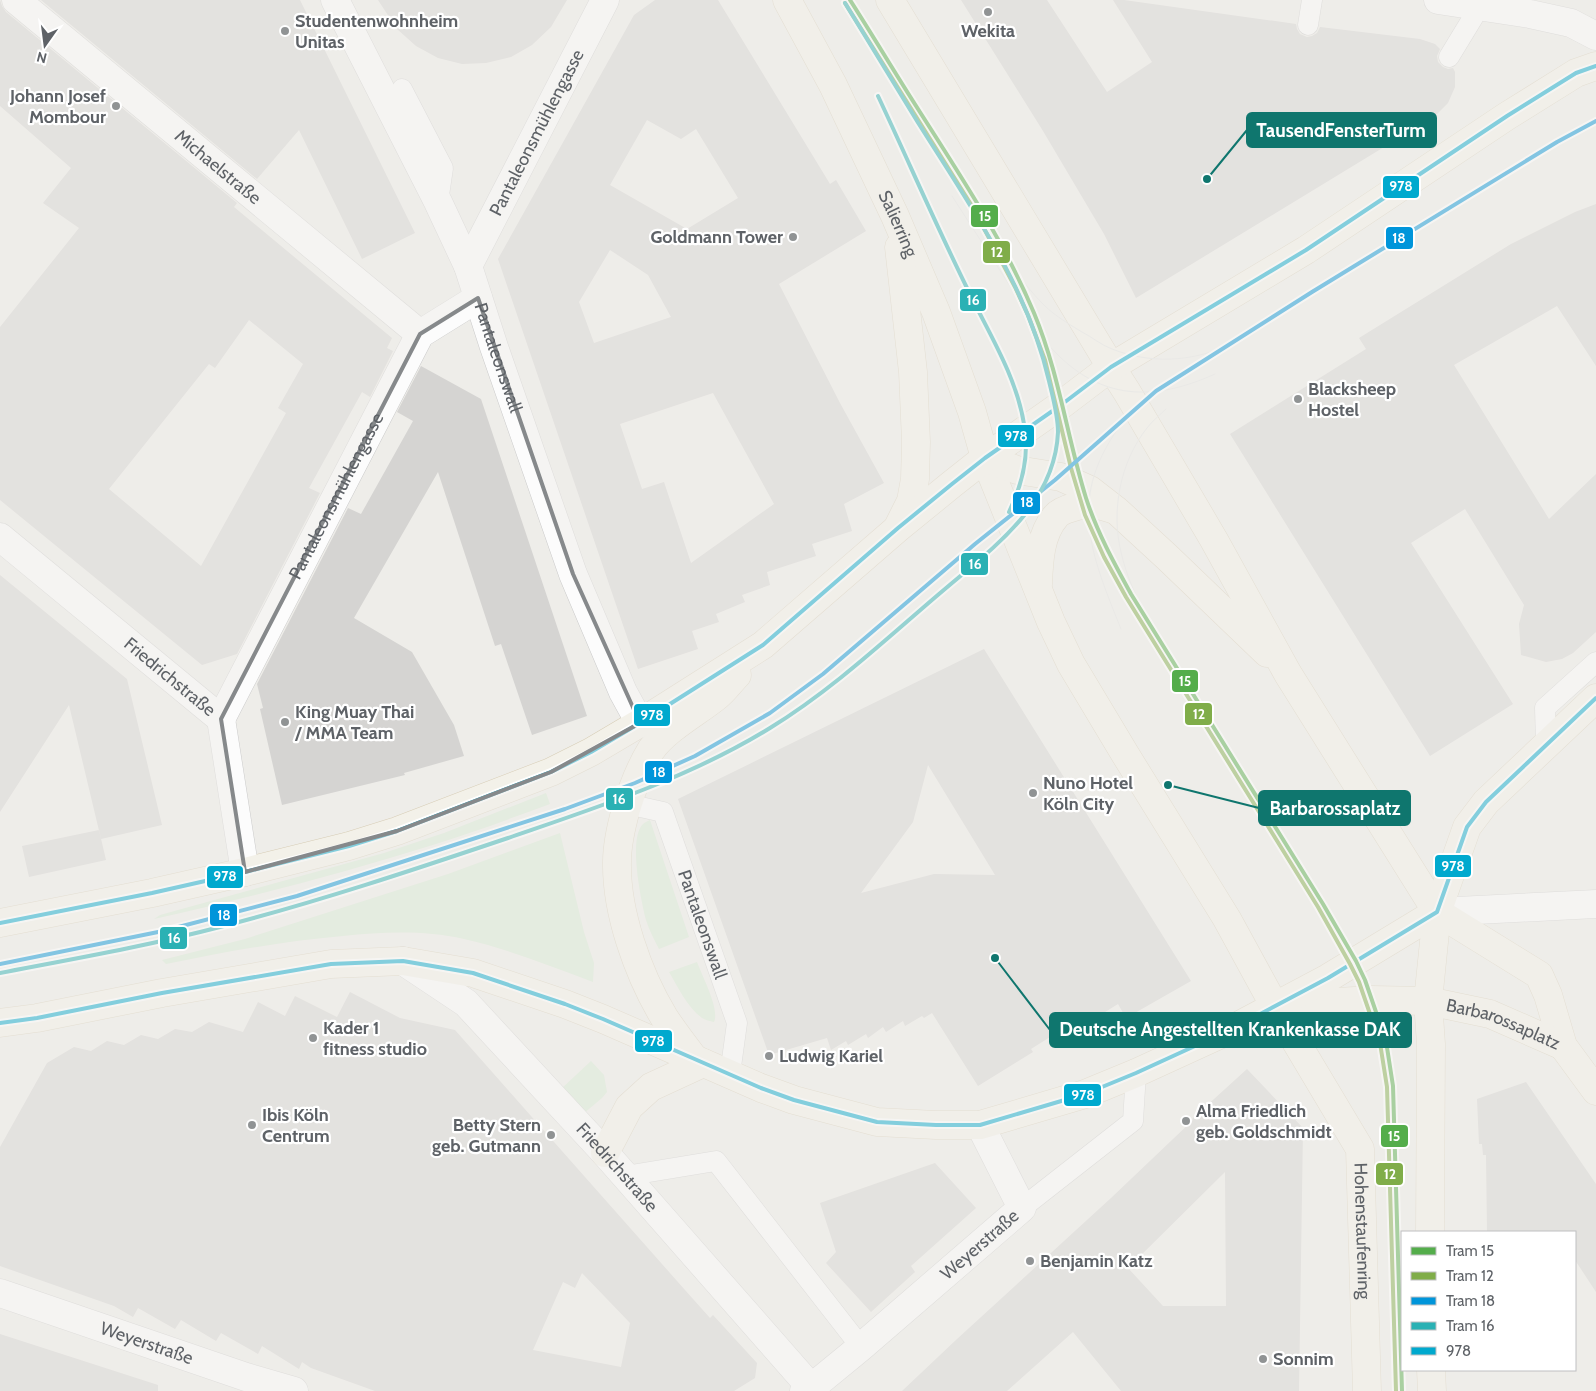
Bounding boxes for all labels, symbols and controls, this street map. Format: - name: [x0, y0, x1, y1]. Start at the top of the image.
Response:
- marker: Wekita: [982, 6, 994, 18]
- place label: Studentenwohnheim Unitas: [295, 10, 458, 53]
- north arrow: [20, 20, 70, 70]
- place label: Wekita: [961, 20, 1015, 42]
- marker: Studentenwohnheim Unitas: [279, 25, 291, 37]
- street label: Pantaleonsmühlengasse: [485, 46, 589, 220]
- text: N: [35, 48, 49, 68]
- place label: Johann Josef Mombour: [9, 85, 106, 128]
- marker: Johann Josef Mombour: [110, 100, 122, 112]
- callout: TausendFensterTurm: [1247, 113, 1436, 147]
- text: TausendFensterTurm: [1256, 119, 1426, 142]
- street label: Michaelstraße: [170, 125, 266, 209]
- line badge: 978: [1382, 175, 1420, 199]
- text: 978: [1389, 177, 1413, 195]
- street label: Salierring: [874, 187, 923, 262]
- line badge: 15: [970, 204, 999, 228]
- text: 15: [979, 207, 991, 225]
- place label: Goldmann Tower: [650, 226, 783, 248]
- line badge: 18: [1385, 226, 1414, 250]
- text: 18: [1392, 229, 1406, 247]
- marker: Goldmann Tower: [787, 231, 799, 243]
- line badge: 12: [982, 240, 1011, 264]
- text: 12: [991, 243, 1003, 261]
- line badge: 16: [959, 288, 987, 312]
- text: 16: [966, 291, 980, 309]
- street label: Pantaleonswall: [470, 300, 527, 416]
- place label: Blacksheep Hostel: [1308, 378, 1396, 421]
- marker: Blacksheep Hostel: [1292, 393, 1304, 405]
- street label: Pantaleonsmühlengasse: [284, 409, 388, 583]
- line badge: 978: [997, 424, 1035, 448]
- text: 978: [1004, 427, 1028, 445]
- line badge: 18: [1012, 491, 1041, 515]
- text: 18: [1020, 493, 1034, 511]
- line badge: 16: [960, 552, 989, 576]
- text: 16: [968, 555, 982, 573]
- street label: Friedrichstraße: [120, 633, 220, 721]
- line badge: 15: [1171, 669, 1199, 693]
- text: 15: [1179, 672, 1191, 690]
- place label: King Muay Thai / MMA Team: [294, 701, 414, 744]
- line badge: 12: [1184, 702, 1213, 726]
- line badge: 978: [633, 703, 671, 727]
- text: 12: [1193, 705, 1205, 723]
- text: 978: [640, 706, 664, 724]
- marker: King Muay Thai / MMA Team: [279, 716, 291, 728]
- line badge: 18: [644, 760, 673, 784]
- text: 18: [652, 763, 666, 781]
- place label: Nuno Hotel Köln City: [1043, 772, 1133, 815]
- line badge: 16: [605, 787, 634, 811]
- marker: Nuno Hotel Köln City: [1027, 787, 1039, 799]
- text: 16: [612, 790, 626, 808]
- callout: Barbarossaplatz: [1259, 791, 1410, 825]
- text: Barbarossaplatz: [1269, 797, 1401, 820]
- line badge: 978: [1434, 854, 1472, 878]
- text: 978: [1441, 857, 1465, 875]
- line badge: 978: [206, 865, 244, 889]
- text: 978: [213, 867, 237, 885]
- street label: Pantaleonswall: [673, 867, 732, 983]
- line badge: 18: [209, 903, 238, 927]
- text: 18: [217, 906, 231, 924]
- line badge: 16: [159, 926, 188, 950]
- text: 16: [167, 929, 181, 947]
- street label: Barbarossaplatz: [1444, 994, 1564, 1055]
- callout: Deutsche Angestellten Krankenkasse DAK: [1050, 1013, 1411, 1047]
- place label: Kader 1 fitness studio: [323, 1017, 427, 1060]
- text: Deutsche Angestellten Krankenkasse DAK: [1059, 1018, 1401, 1041]
- line badge: 978: [634, 1029, 673, 1053]
- marker: Kader 1 fitness studio: [307, 1032, 319, 1044]
- text: 978: [641, 1032, 665, 1050]
- place label: Ludwig Kariel: [779, 1045, 883, 1067]
- marker: Ludwig Kariel: [763, 1050, 775, 1062]
- line badge: 978: [1063, 1083, 1102, 1107]
- text: 978: [1071, 1086, 1095, 1104]
- place label: Alma Friedlich geb. Goldschmidt: [1196, 1100, 1332, 1143]
- place label: Ibis Köln Centrum: [262, 1104, 330, 1147]
- place label: Betty Stern geb. Gutmann: [432, 1114, 541, 1157]
- marker: Alma Friedlich geb. Goldschmidt: [1180, 1115, 1192, 1127]
- street label: Friedrichstraße: [572, 1118, 663, 1216]
- marker: Ibis Köln Centrum: [246, 1119, 258, 1131]
- line badge: 15: [1380, 1124, 1409, 1148]
- text: 15: [1388, 1127, 1400, 1145]
- marker: Betty Stern geb. Gutmann: [545, 1129, 557, 1141]
- street label: Hohenstaufenring: [1349, 1162, 1375, 1301]
- line badge: 12: [1375, 1162, 1404, 1186]
- text: 12: [1384, 1165, 1396, 1183]
- street label: Weyerstraße: [936, 1205, 1023, 1284]
- legend: [1401, 1231, 1576, 1371]
- text: Tram 15: [1446, 1242, 1494, 1260]
- place label: Benjamin Katz: [1040, 1250, 1153, 1272]
- marker: Benjamin Katz: [1024, 1255, 1036, 1267]
- text: Tram 12: [1446, 1267, 1494, 1285]
- text: Tram 18: [1446, 1292, 1495, 1310]
- street label: Weyerstraße: [97, 1317, 196, 1369]
- text: Tram 16: [1446, 1317, 1494, 1335]
- text: 978: [1446, 1342, 1471, 1360]
- place label: Sonnim: [1273, 1348, 1334, 1370]
- marker: Sonnim: [1257, 1353, 1269, 1365]

